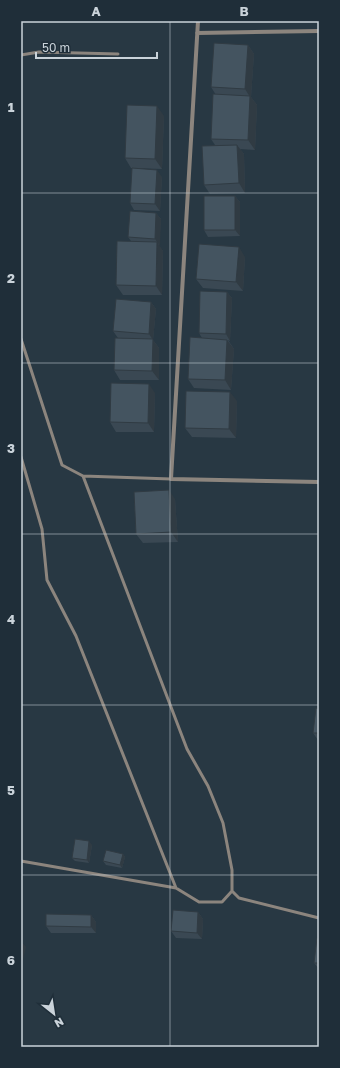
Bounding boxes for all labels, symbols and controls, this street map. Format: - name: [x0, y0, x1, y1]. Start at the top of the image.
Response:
- text: A: [91, 3, 101, 19]
- text: B: [239, 3, 249, 19]
- scale bar: [36, 34, 157, 60]
- text: 50 m: [42, 40, 70, 55]
- text: 1: [8, 99, 15, 115]
- text: 2: [7, 270, 15, 286]
- text: 3: [7, 440, 15, 456]
- text: 4: [7, 611, 15, 627]
- text: 5: [7, 782, 15, 798]
- text: 6: [7, 952, 15, 968]
- north arrow: [34, 994, 74, 1034]
- text: N: [52, 1015, 66, 1031]

